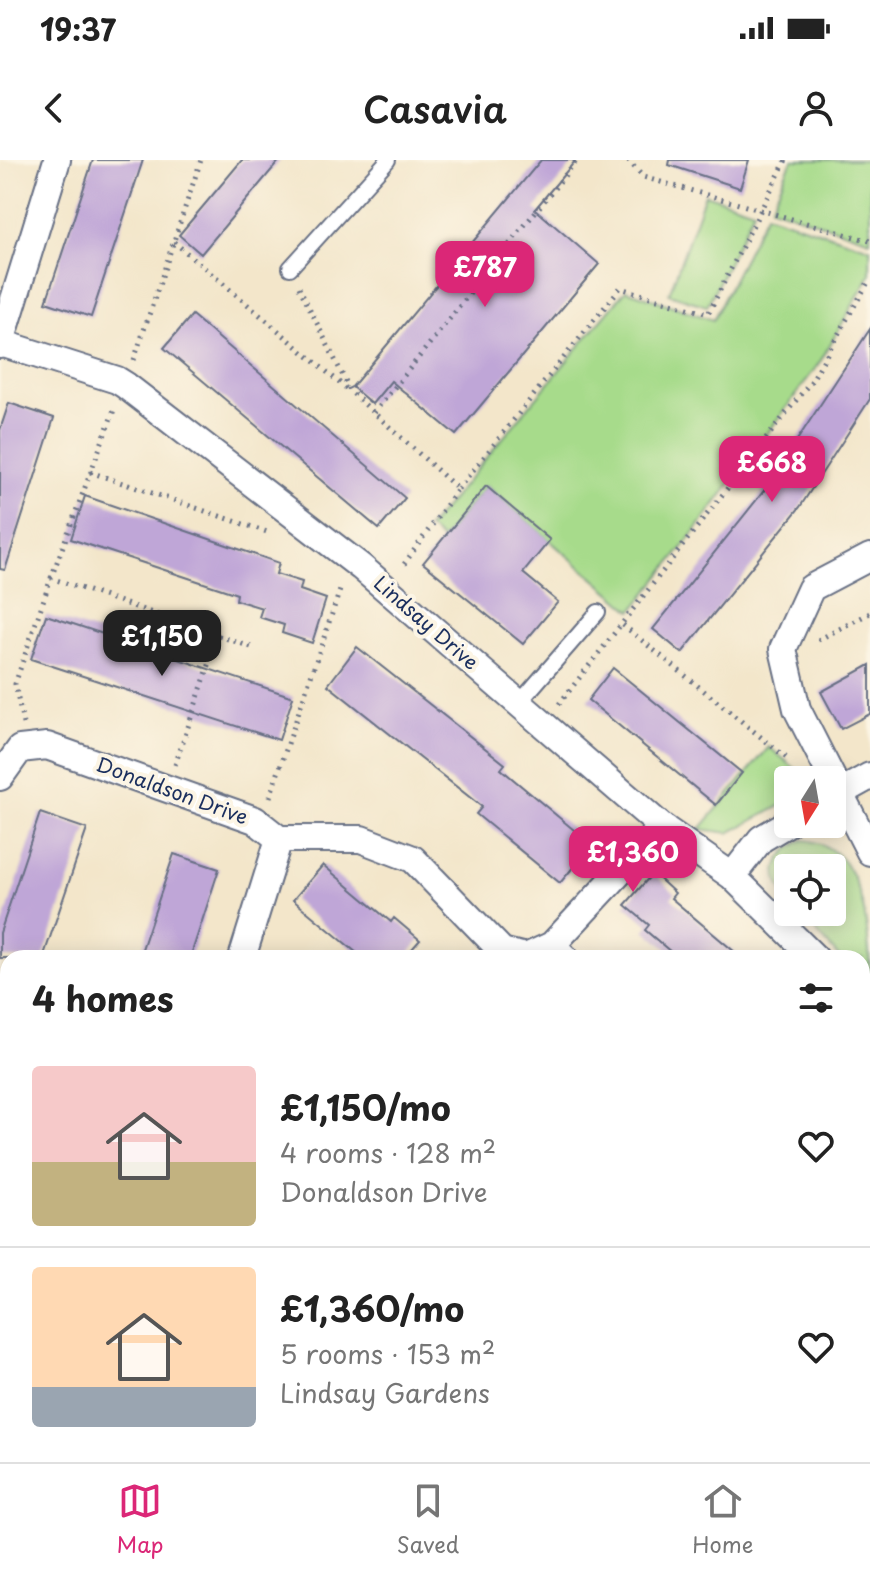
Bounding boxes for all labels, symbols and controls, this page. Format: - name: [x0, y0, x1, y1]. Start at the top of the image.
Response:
- text: 19:37: [40, 6, 116, 51]
- text: Casavia: [363, 81, 507, 135]
- icon: back: [32, 86, 76, 130]
- icon: person: [794, 86, 838, 130]
- pin: £787: [438, 241, 532, 309]
- text: £787: [453, 247, 517, 286]
- pin: £668: [725, 436, 819, 504]
- text: £668: [737, 442, 807, 481]
- street label: Lindsay Drive: [368, 568, 486, 676]
- pin: £1,150: [97, 610, 227, 678]
- text: £1,150: [121, 616, 203, 655]
- street label: Donaldson Drive: [92, 749, 252, 831]
- north arrow: [774, 766, 846, 838]
- map controls: [774, 766, 846, 926]
- pin: £1,360: [568, 826, 698, 894]
- text: £1,360: [587, 832, 679, 871]
- button: locate: [774, 854, 846, 926]
- text: 4 homes: [32, 972, 174, 1024]
- icon: filters: [794, 976, 838, 1020]
- text: £1,150/mo: [280, 1081, 451, 1133]
- icon: home: [96, 1098, 192, 1194]
- icon: heart: [794, 1124, 838, 1168]
- text: 4 rooms · 128 m²: [280, 1133, 496, 1172]
- text: Donaldson Drive: [280, 1172, 487, 1211]
- text: £1,360/mo: [280, 1282, 464, 1334]
- icon: home: [96, 1299, 192, 1395]
- icon: heart: [794, 1325, 838, 1369]
- text: 5 rooms · 153 m²: [280, 1334, 495, 1373]
- text: Lindsay Gardens: [280, 1373, 490, 1412]
- tab: Map: [117, 1479, 164, 1560]
- tab: Saved: [397, 1479, 459, 1560]
- tab: Home: [692, 1479, 753, 1560]

